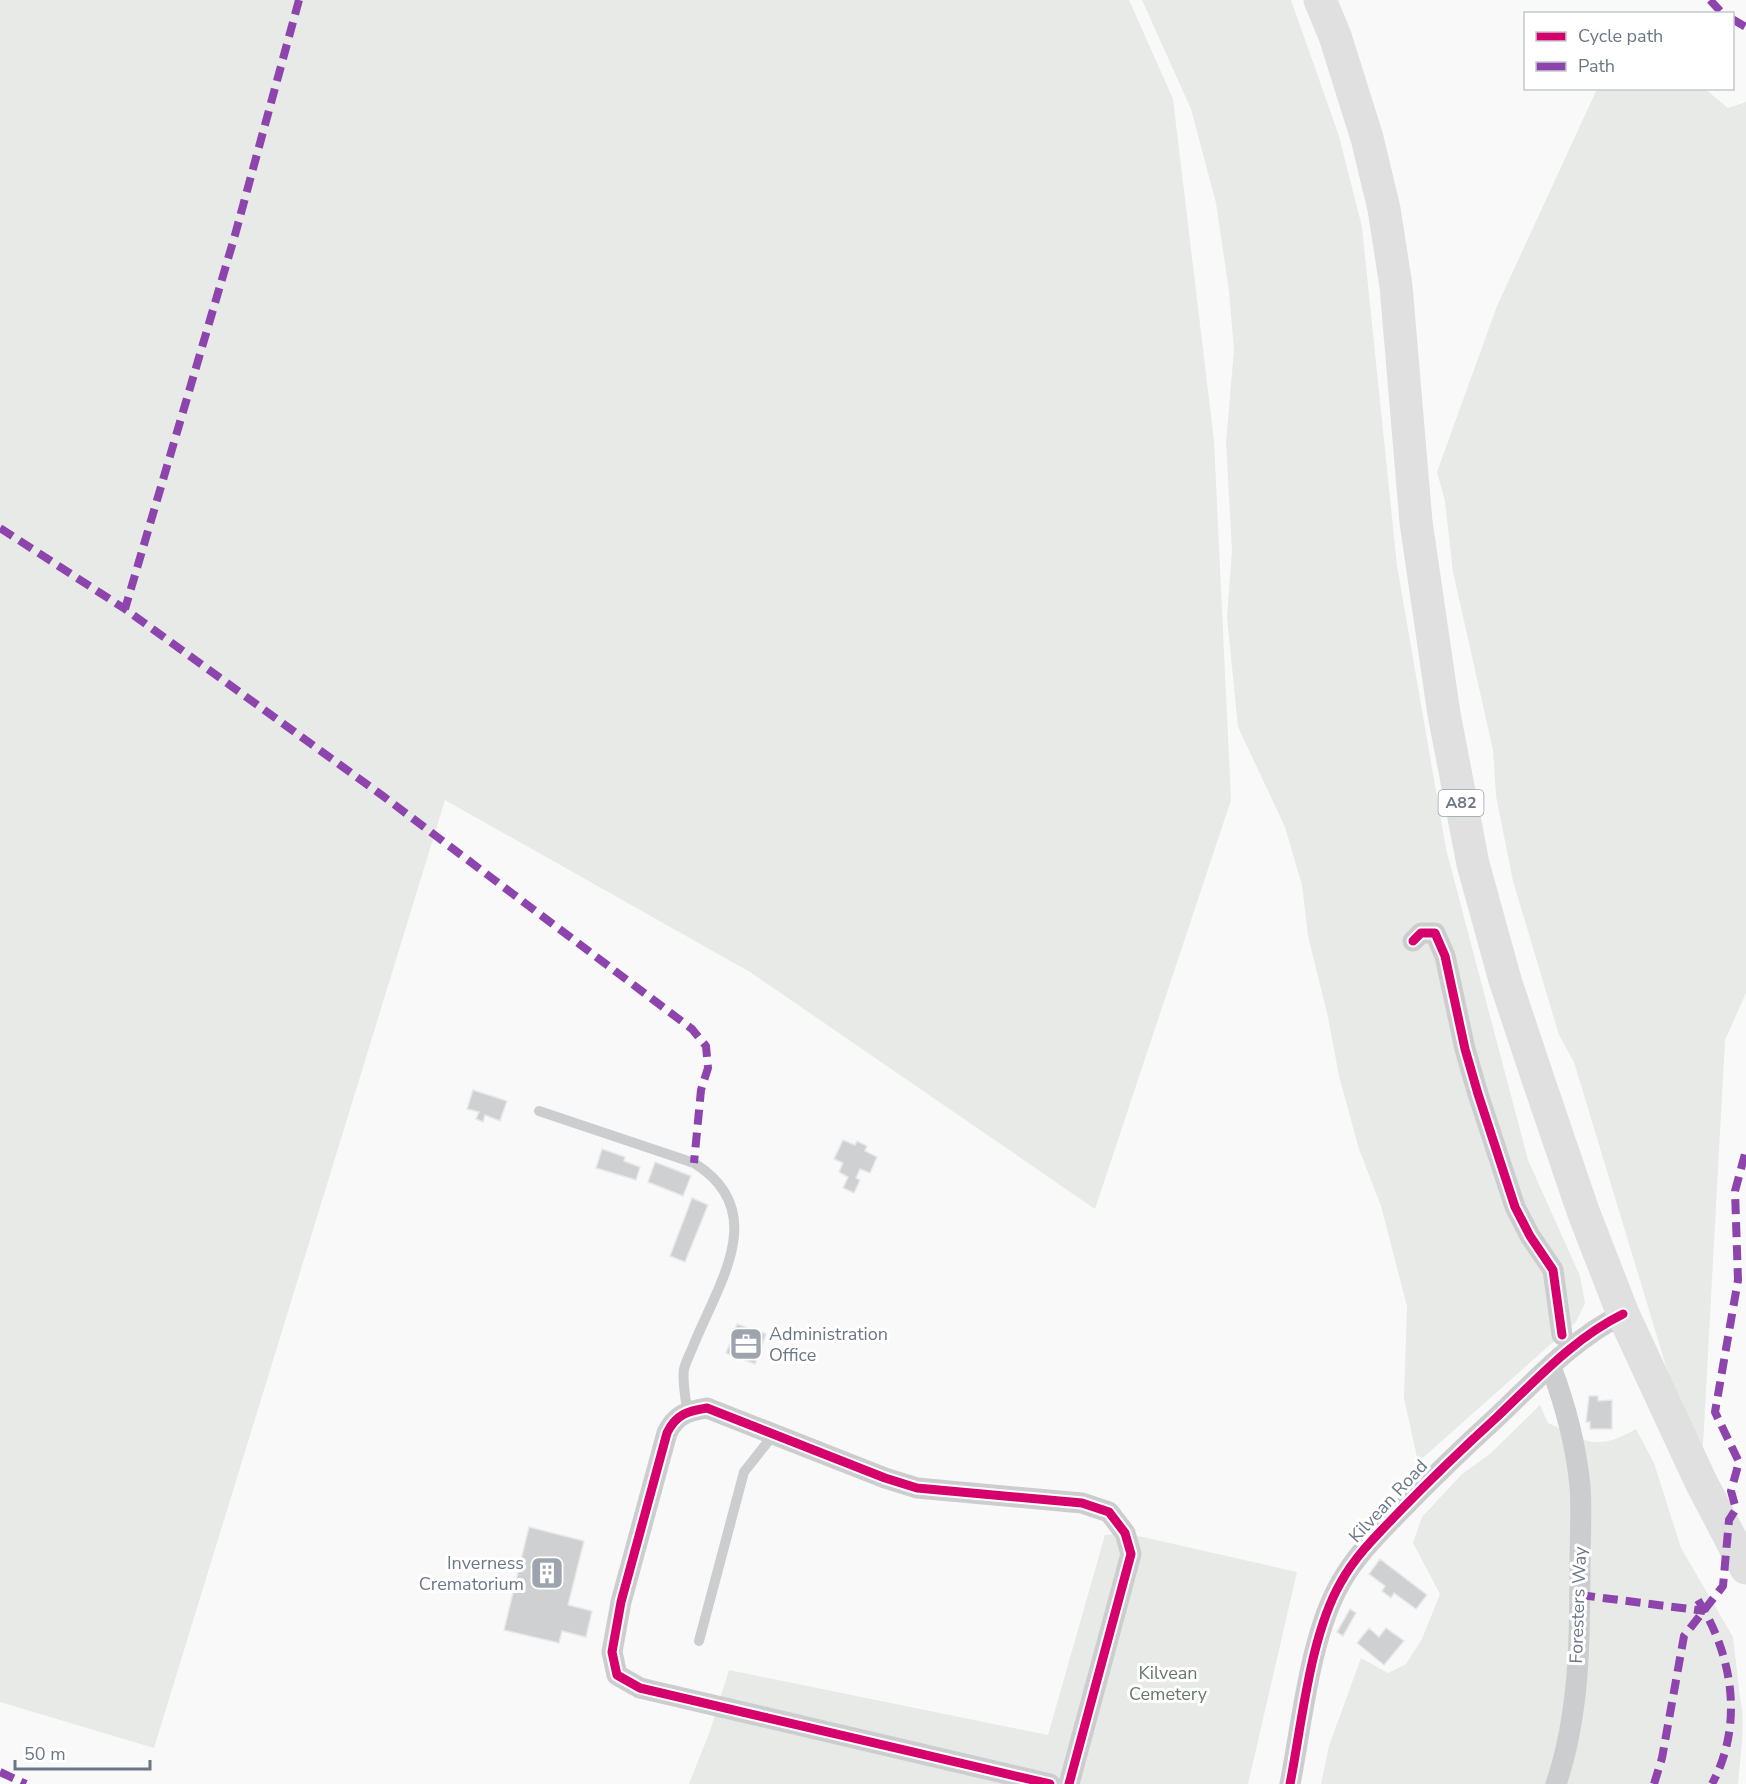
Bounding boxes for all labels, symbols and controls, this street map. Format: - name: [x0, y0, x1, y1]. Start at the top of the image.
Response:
- legend: [1524, 12, 1734, 90]
- text: Cycle path: [1578, 24, 1663, 48]
- text: Path: [1578, 54, 1615, 78]
- road number: A82: [1438, 790, 1484, 816]
- place label: Administration Office: [769, 1322, 888, 1367]
- office icon: Administration Office: [728, 1326, 764, 1362]
- street label: Kilvean Road: [1343, 1454, 1433, 1548]
- street label: Foresters Way: [1564, 1545, 1592, 1664]
- place label: Inverness Crematorium: [419, 1551, 524, 1596]
- building icon: Inverness Crematorium: [529, 1555, 565, 1591]
- park label: Kilvean Cemetery: [1129, 1661, 1208, 1706]
- scale bar: [15, 1733, 150, 1771]
- text: 50 m: [24, 1742, 66, 1766]

